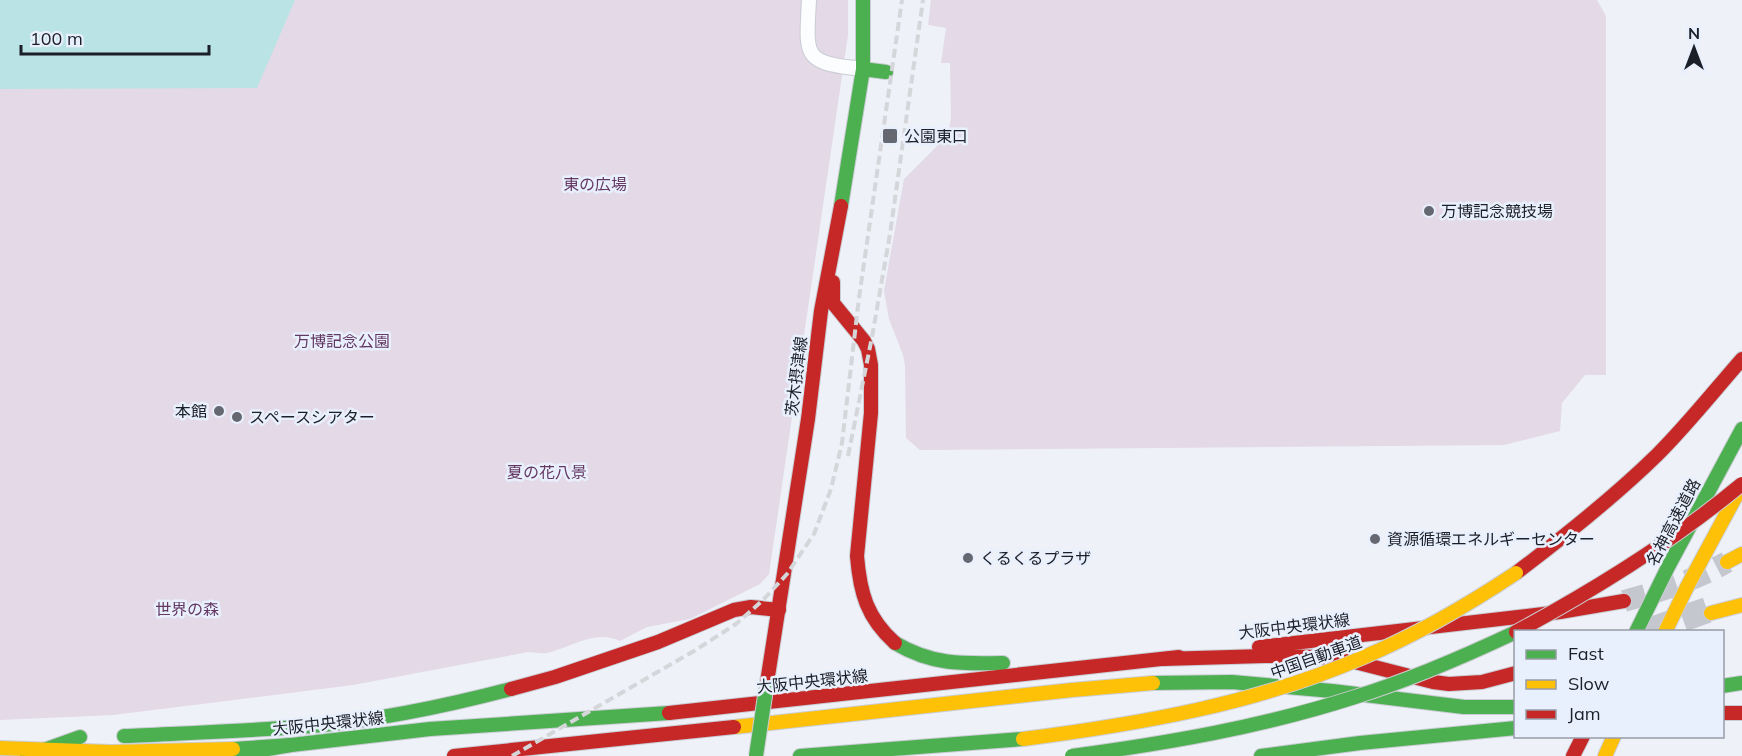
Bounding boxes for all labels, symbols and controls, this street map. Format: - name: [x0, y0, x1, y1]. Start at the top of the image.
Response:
- scale bar: [21, 18, 208, 56]
- north arrow: [1664, 18, 1724, 78]
- text: N: [1688, 23, 1700, 43]
- text: 100 m: [30, 27, 83, 50]
- place label: 公園東口: [904, 126, 968, 146]
- marker: 公園東口: [881, 127, 899, 145]
- park label: 東の広場: [563, 174, 627, 194]
- place label: 万博記念競技場: [1441, 201, 1553, 221]
- marker: 万博記念競技場: [1422, 204, 1436, 218]
- park label: 万博記念公園: [294, 331, 390, 351]
- street label: 茨木摂津線: [781, 335, 811, 417]
- place label: 本館: [175, 401, 207, 421]
- marker: 本館: [212, 404, 226, 418]
- place label: スペースシアター: [249, 407, 375, 427]
- marker: スペースシアター: [230, 410, 244, 424]
- park label: 夏の花八景: [507, 462, 587, 482]
- street label: 名神高速道路: [1642, 475, 1704, 569]
- place label: 資源循環エネルギーセンター: [1387, 529, 1595, 549]
- marker: 資源循環エネルギーセンター: [1368, 532, 1382, 546]
- place label: くるくるプラザ: [980, 548, 1091, 568]
- marker: くるくるプラザ: [961, 551, 975, 565]
- park label: 世界の森: [155, 599, 219, 619]
- street label: 大阪中央環状線: [1237, 609, 1351, 643]
- legend: [1514, 630, 1724, 738]
- street label: 中国自動車道: [1267, 631, 1365, 683]
- text: Fast: [1568, 642, 1604, 665]
- street label: 大阪中央環状線: [755, 665, 869, 697]
- text: Slow: [1568, 672, 1610, 695]
- text: Jam: [1568, 702, 1601, 725]
- street label: 大阪中央環状線: [271, 707, 385, 739]

